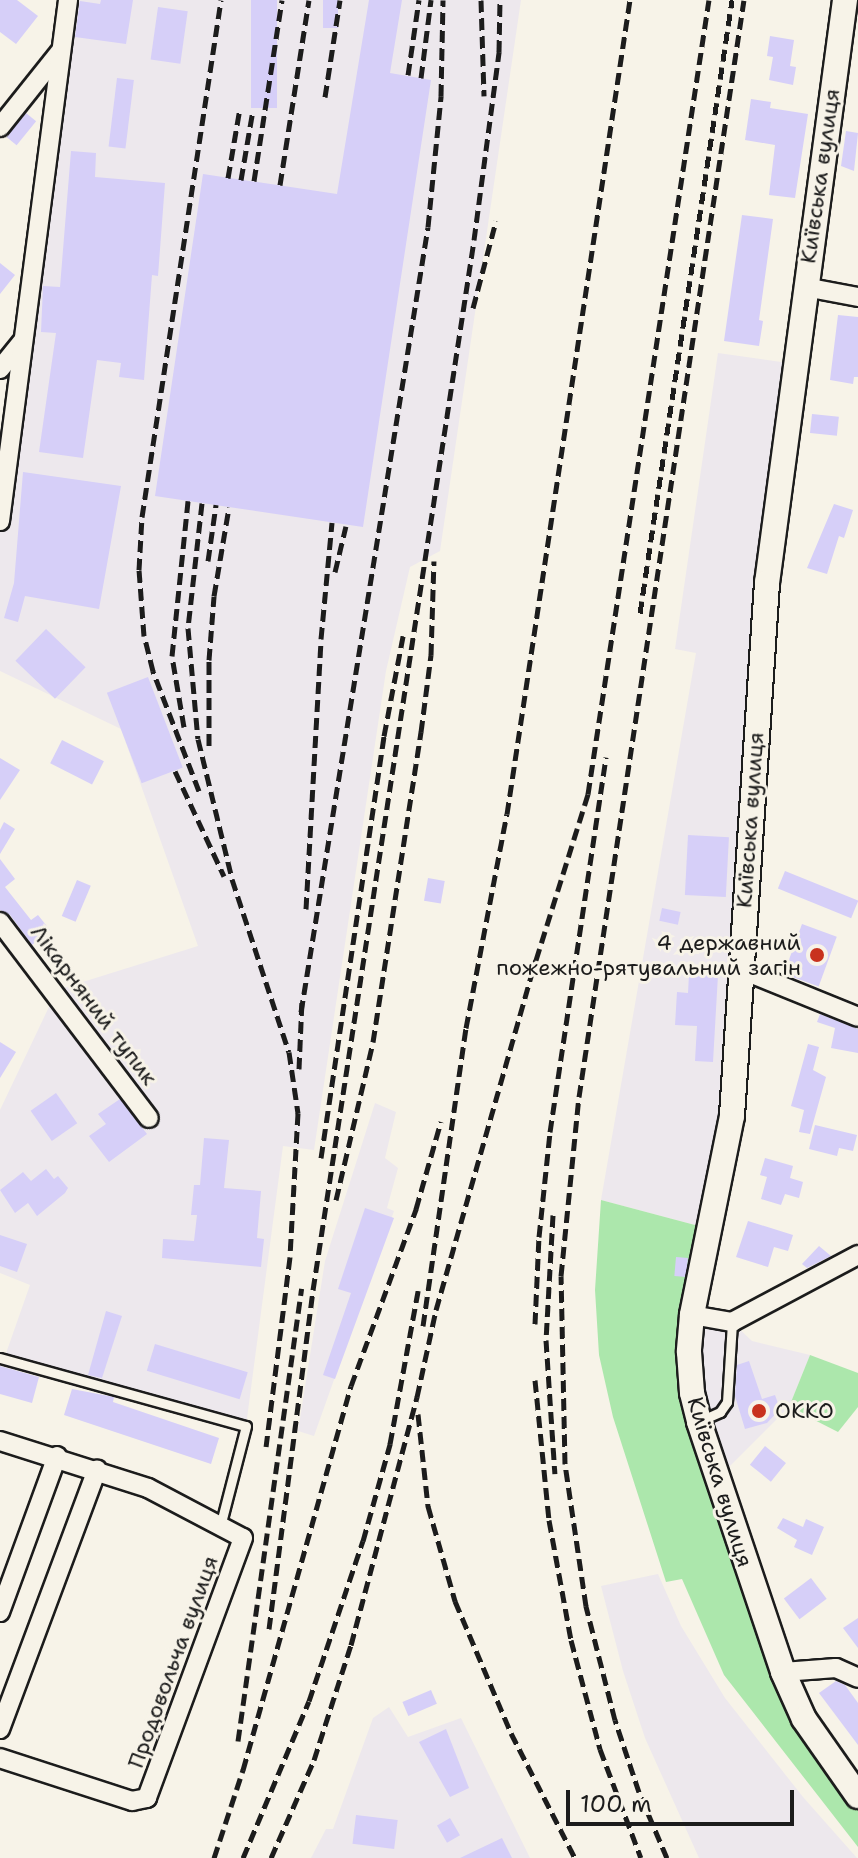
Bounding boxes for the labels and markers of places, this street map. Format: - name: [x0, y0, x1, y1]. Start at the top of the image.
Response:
- place label: 4 державний пожежно-рятувальний загін: [496, 929, 801, 980]
- marker: 4 державний пожежно-рятувальний загін: [808, 946, 826, 964]
- place label: ОККО: [775, 1398, 834, 1424]
- marker: ОККО: [750, 1402, 768, 1420]

